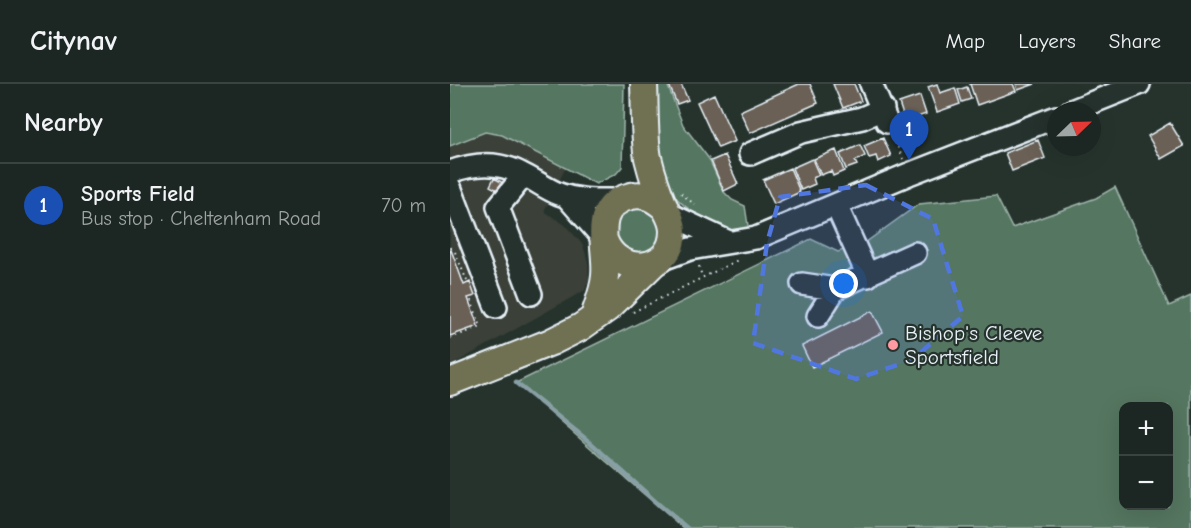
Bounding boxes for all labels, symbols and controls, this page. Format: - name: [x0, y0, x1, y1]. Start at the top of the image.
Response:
- text: Citynav: [30, 25, 117, 57]
- text: Map: [946, 29, 985, 53]
- text: Layers: [1018, 29, 1076, 53]
- text: Share: [1109, 29, 1161, 53]
- north arrow: [1047, 102, 1101, 156]
- text: Nearby: [24, 108, 103, 138]
- pin: 1: [890, 110, 928, 160]
- text: Sports Field: [81, 181, 195, 207]
- text: 1: [40, 194, 47, 217]
- text: 70 m: [381, 194, 426, 217]
- text: Bus stop · Cheltenham Road: [81, 207, 321, 230]
- your location: [829, 269, 858, 298]
- place label: Bishop's Cleeve Sportsfield: [905, 321, 1042, 369]
- marker: Bishop's Cleeve Sportsfield: [886, 338, 900, 352]
- map controls: [1119, 402, 1173, 510]
- button: +: [1119, 402, 1173, 456]
- button: −: [1119, 456, 1173, 510]

